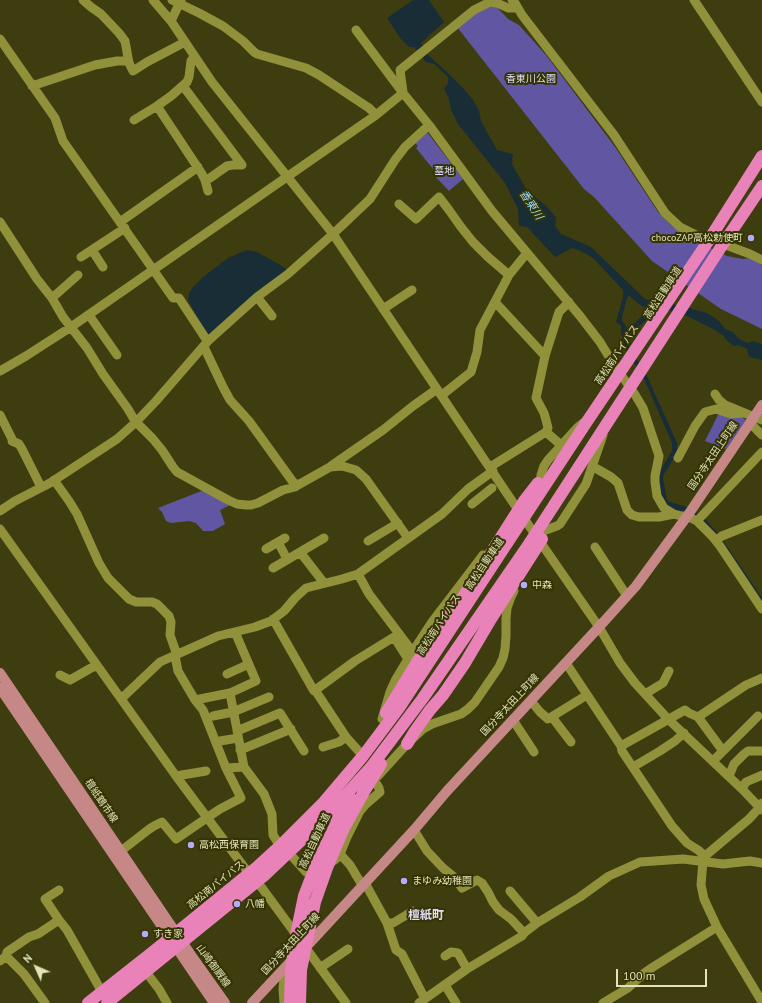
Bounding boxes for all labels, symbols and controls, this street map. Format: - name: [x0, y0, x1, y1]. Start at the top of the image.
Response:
- park label: 香東川公園: [506, 73, 556, 85]
- park label: 墓地: [434, 165, 454, 177]
- water label: 香東川: [516, 188, 546, 222]
- place label: chocoZAP高松勅使町: [651, 232, 743, 244]
- marker: chocoZAP高松勅使町: [746, 233, 756, 243]
- street label: 高松自動車道: [642, 265, 684, 321]
- street label: 高松南バイパス: [592, 323, 642, 387]
- street label: 国分寺太田上町線: [686, 419, 740, 493]
- street label: 高松自動車道: [463, 536, 507, 592]
- place label: 中森: [532, 579, 552, 591]
- marker: 中森: [519, 580, 529, 590]
- street label: 高松南バイパス: [415, 592, 463, 658]
- street label: 国分寺太田上町線: [478, 672, 542, 738]
- street label: 檀紙鶴市線: [82, 777, 120, 825]
- street label: 高松自動車道: [297, 811, 333, 871]
- place label: 高松西保育園: [199, 839, 259, 851]
- marker: 高松西保育園: [186, 840, 196, 850]
- street label: 高松南バイパス: [185, 858, 247, 912]
- place label: まゆみ幼稚園: [412, 875, 472, 887]
- marker: まゆみ幼稚園: [399, 876, 409, 886]
- place label: 八幡: [245, 898, 265, 910]
- marker: 八幡: [232, 899, 242, 909]
- district label: 檀紙町: [408, 909, 444, 923]
- street label: 国分寺太田上町線: [259, 911, 323, 977]
- place label: すき家: [153, 928, 183, 940]
- marker: すき家: [140, 929, 150, 939]
- street label: 山崎御厩線: [193, 942, 233, 990]
- north arrow: [16, 947, 56, 987]
- text: N: [20, 951, 35, 966]
- scale bar: [618, 961, 709, 987]
- text: 100 m: [623, 968, 656, 983]

